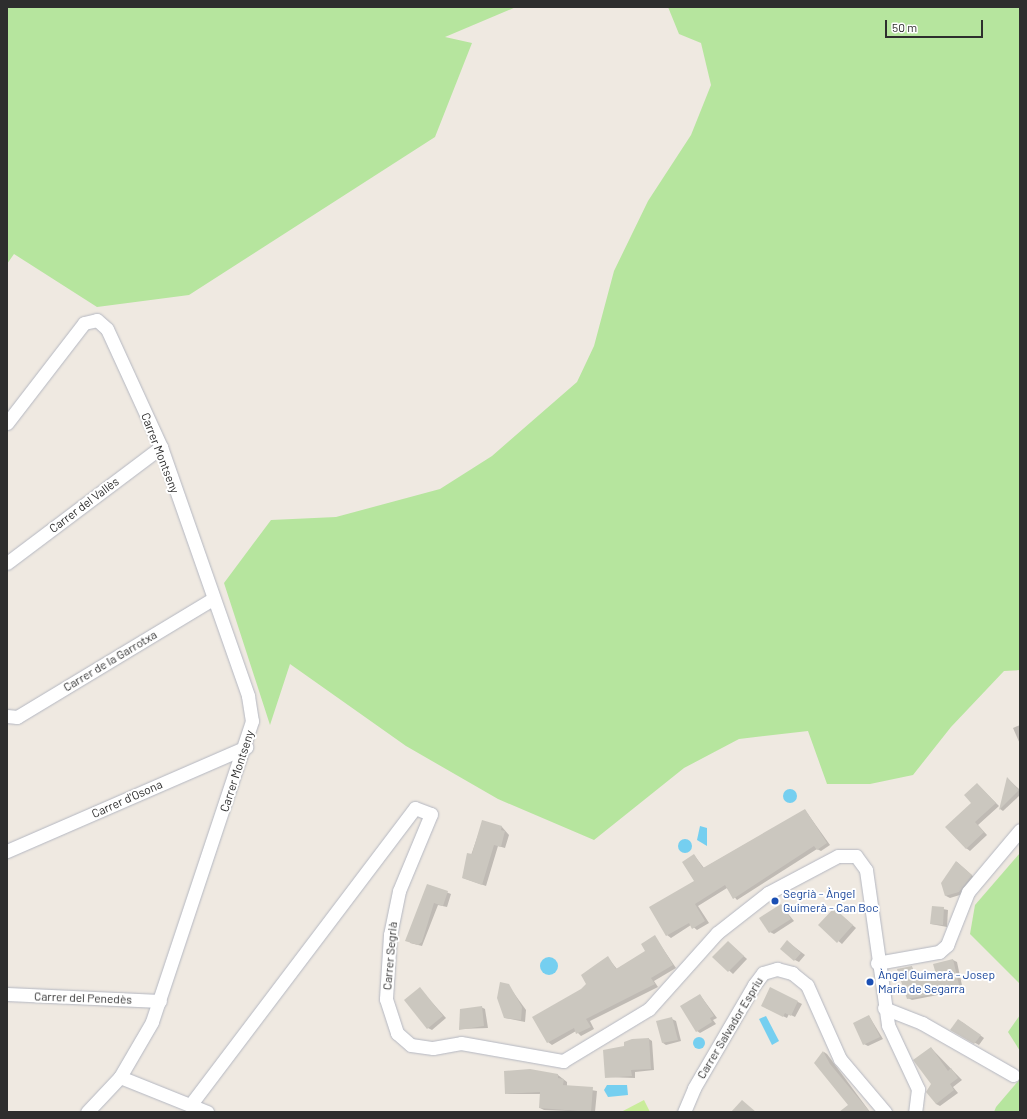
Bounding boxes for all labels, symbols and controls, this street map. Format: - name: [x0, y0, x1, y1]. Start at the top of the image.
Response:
- scale bar: [887, 12, 985, 38]
- text: 50 m: [892, 20, 917, 34]
- street label: Carrer Montseny: [138, 411, 182, 495]
- street label: Carrer del Vallès: [46, 474, 122, 536]
- street label: Carrer de la Garrotxa: [61, 627, 159, 695]
- street label: Carrer Montseny: [217, 728, 257, 814]
- street label: Carrer d'Osona: [90, 777, 164, 821]
- place label: Segrià - Àngel Guimerà - Can Boc: [783, 887, 879, 915]
- marker: Segrià - Àngel Guimerà - Can Boc: [770, 896, 780, 906]
- street label: Carrer Segrià: [380, 921, 400, 991]
- place label: Àngel Guimerà - Josep Maria de Segarra: [878, 968, 995, 996]
- street label: Carrer Salvador Espriu: [694, 975, 766, 1081]
- marker: Àngel Guimerà - Josep Maria de Segarra: [865, 977, 875, 987]
- street label: Carrer del Penedès: [34, 989, 132, 1007]

